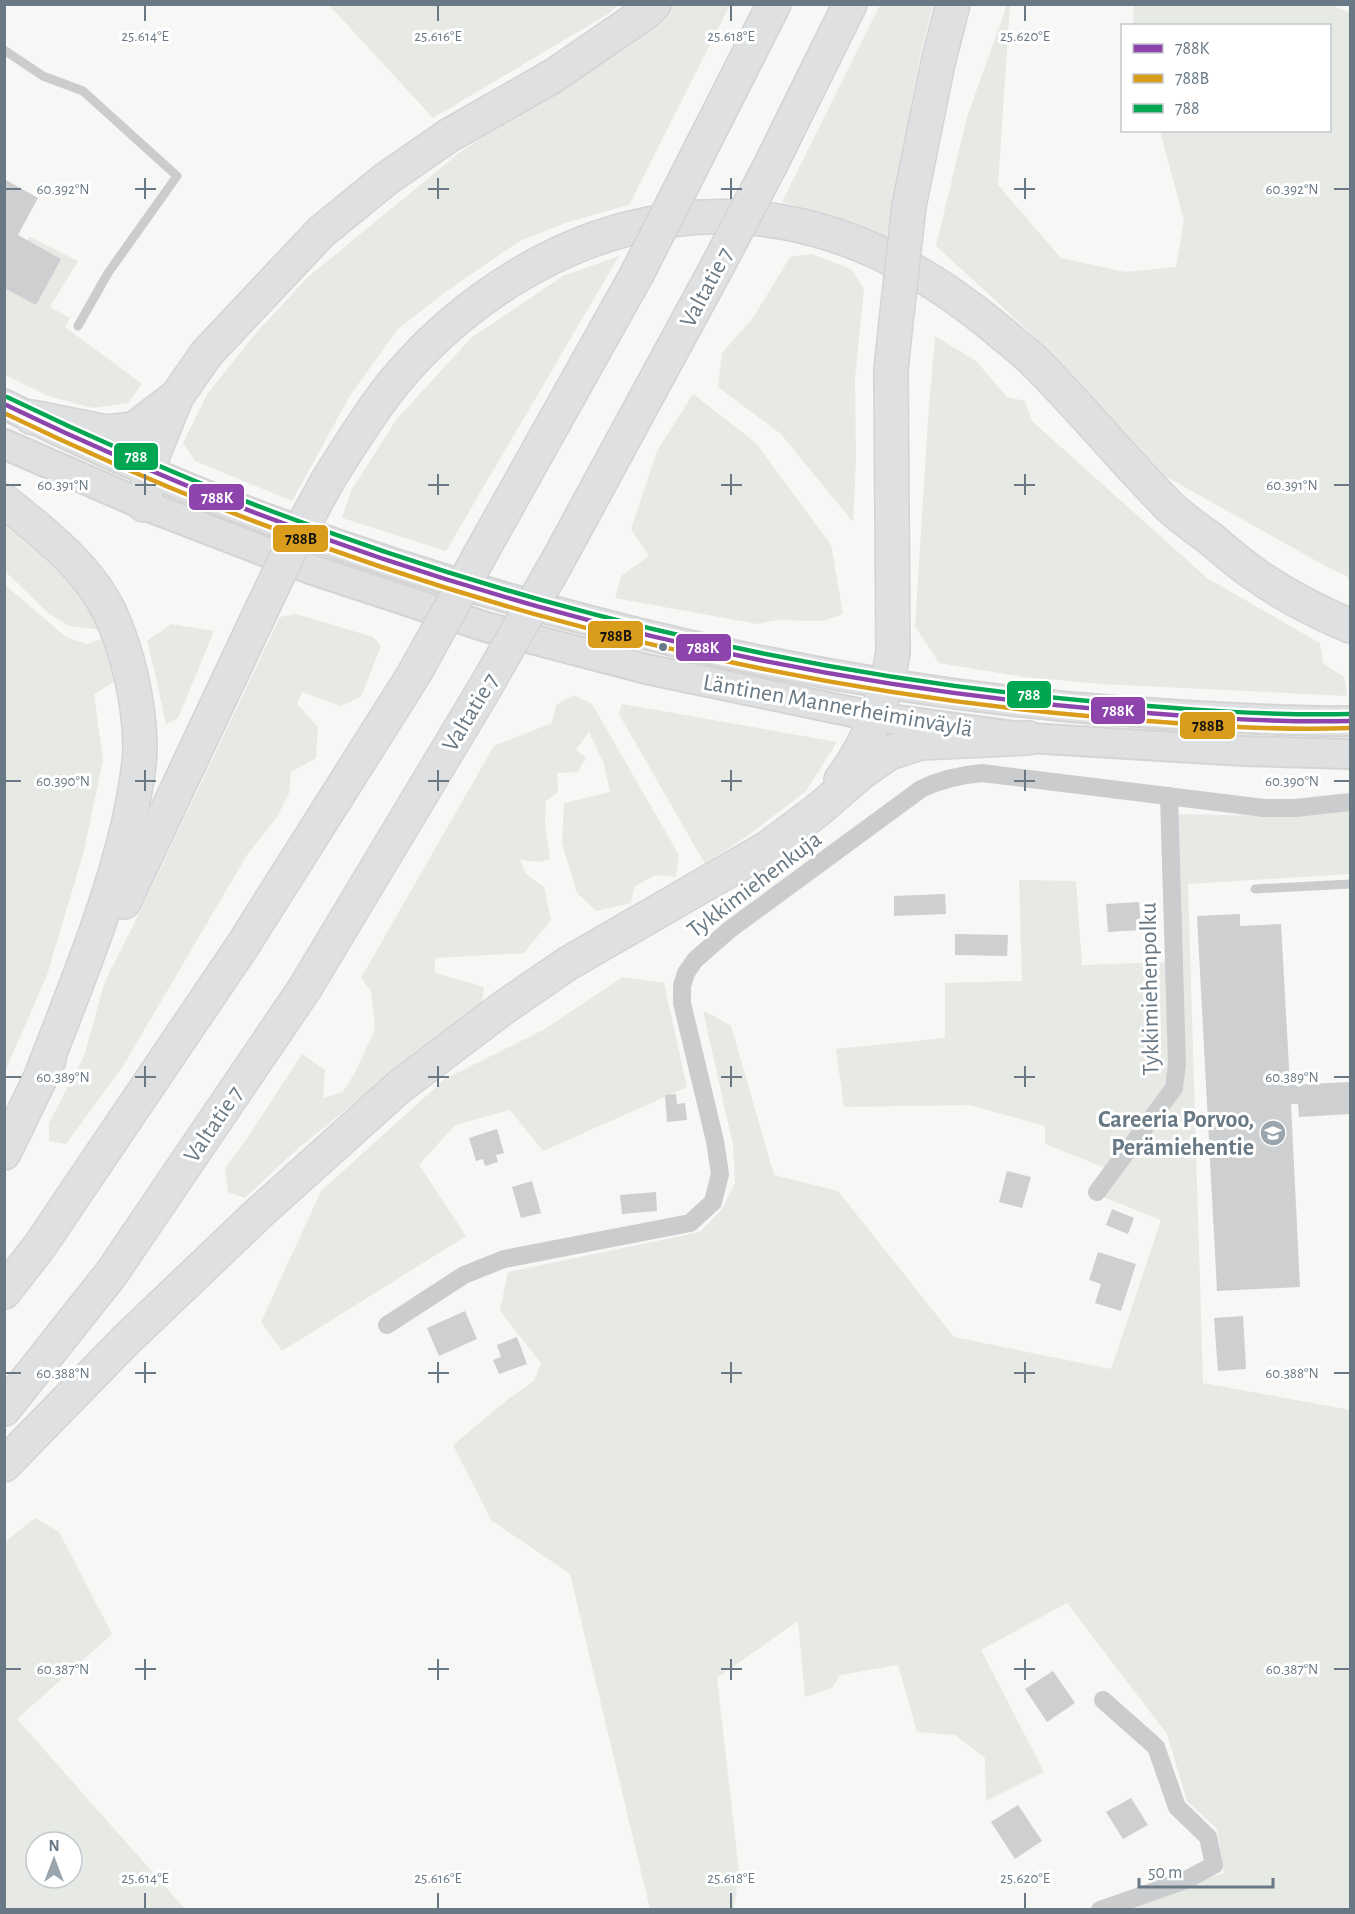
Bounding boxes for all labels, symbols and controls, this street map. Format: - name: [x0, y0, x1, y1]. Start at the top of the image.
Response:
- legend: [1121, 24, 1331, 132]
- text: 25.614°E: [121, 29, 169, 44]
- text: 25.616°E: [414, 29, 462, 44]
- text: 25.618°E: [707, 29, 755, 44]
- text: 25.620°E: [1000, 29, 1050, 44]
- text: 788K: [1175, 40, 1210, 58]
- text: 788B: [1175, 70, 1209, 88]
- text: 788: [1175, 100, 1200, 118]
- text: 60.392°N: [36, 182, 90, 197]
- text: 60.392°N: [1265, 182, 1319, 197]
- street label: Valtatie 7: [676, 244, 738, 331]
- line badge: 788: [113, 442, 159, 471]
- text: 788: [125, 449, 147, 465]
- text: 60.391°N: [37, 478, 89, 493]
- text: 60.391°N: [1266, 478, 1318, 493]
- line badge: 788K: [188, 483, 245, 511]
- text: 788K: [201, 490, 234, 506]
- line badge: 788B: [272, 524, 329, 553]
- text: 788B: [285, 531, 317, 547]
- line badge: 788B: [587, 620, 644, 649]
- text: 788B: [600, 628, 632, 644]
- line badge: 788K: [675, 633, 732, 662]
- text: 788K: [687, 640, 720, 656]
- unlabelled marker: [657, 641, 669, 653]
- street label: Valtatie 7: [438, 669, 503, 756]
- street label: Läntinen Mannerheiminväylä: [701, 670, 975, 742]
- line badge: 788: [1006, 680, 1052, 709]
- text: 788: [1018, 687, 1040, 703]
- line badge: 788K: [1090, 696, 1146, 725]
- text: 788K: [1102, 703, 1135, 719]
- line badge: 788B: [1179, 711, 1236, 740]
- text: 788B: [1192, 718, 1224, 734]
- text: 60.390°N: [36, 774, 90, 789]
- text: 60.390°N: [1265, 774, 1319, 789]
- street label: Tykkimiehenkuja: [683, 827, 826, 943]
- street label: Tykkimiehenpolku: [1136, 902, 1164, 1076]
- text: 60.389°N: [36, 1070, 90, 1085]
- text: 60.389°N: [1265, 1070, 1319, 1085]
- street label: Valtatie 7: [180, 1082, 248, 1167]
- place label: Careeria Porvoo, Perämiehentie: [1098, 1108, 1254, 1160]
- school or university icon: Careeria Porvoo, Perämiehentie: [1258, 1118, 1288, 1148]
- text: 60.388°N: [36, 1366, 90, 1381]
- text: 60.388°N: [1265, 1366, 1319, 1381]
- text: 60.387°N: [37, 1662, 89, 1677]
- text: 60.387°N: [1266, 1662, 1318, 1677]
- north arrow: [24, 1830, 84, 1890]
- text: N: [48, 1838, 60, 1854]
- scale bar: [1139, 1851, 1272, 1889]
- text: 50 m: [1148, 1864, 1182, 1882]
- text: 25.614°E: [121, 1871, 169, 1886]
- text: 25.616°E: [414, 1871, 462, 1886]
- text: 25.618°E: [707, 1871, 755, 1886]
- text: 25.620°E: [1000, 1871, 1050, 1886]

